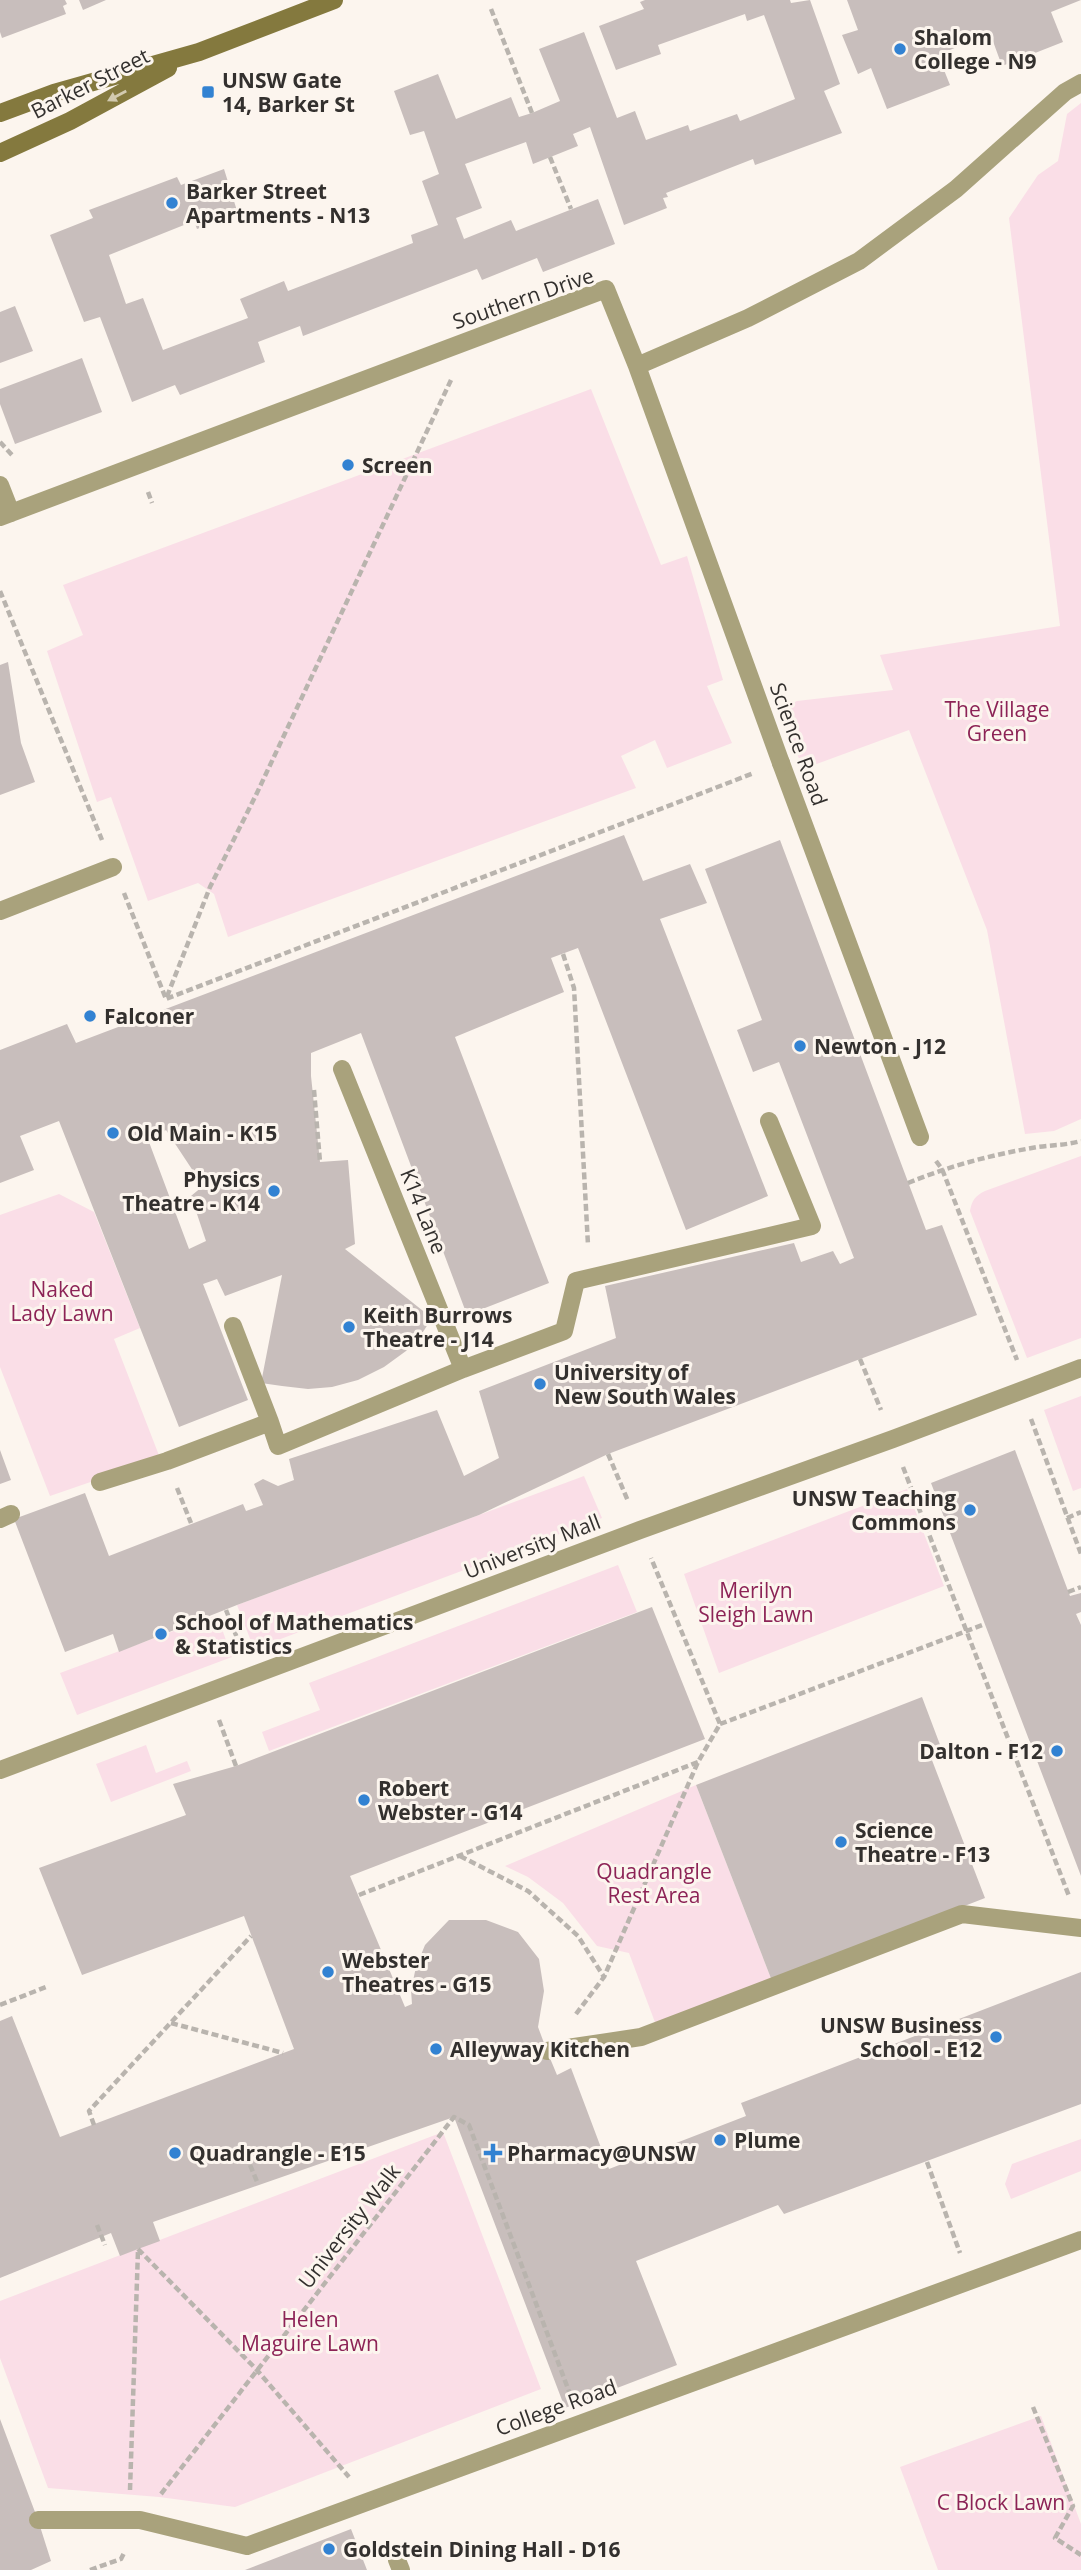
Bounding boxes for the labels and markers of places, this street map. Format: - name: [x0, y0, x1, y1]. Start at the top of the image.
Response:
- place label: Shalom College - N9: [914, 23, 1037, 75]
- marker: Shalom College - N9: [892, 41, 908, 57]
- place label: UNSW Gate 14, Barker St: [222, 66, 355, 118]
- marker: UNSW Gate 14, Barker St: [200, 84, 216, 100]
- place label: Barker Street Apartments - N13: [186, 177, 370, 229]
- marker: Barker Street Apartments - N13: [164, 195, 180, 211]
- place label: Screen: [362, 451, 433, 479]
- marker: Screen: [340, 457, 356, 473]
- place label: Falconer: [104, 1002, 195, 1030]
- marker: Falconer: [82, 1008, 98, 1024]
- place label: Newton - J12: [814, 1032, 946, 1060]
- marker: Newton - J12: [792, 1038, 808, 1054]
- place label: Old Main - K15: [127, 1119, 277, 1147]
- marker: Old Main - K15: [105, 1125, 121, 1141]
- place label: Physics Theatre - K14: [122, 1165, 260, 1217]
- marker: Physics Theatre - K14: [266, 1183, 282, 1199]
- place label: Keith Burrows Theatre - J14: [363, 1301, 513, 1353]
- marker: Keith Burrows Theatre - J14: [341, 1319, 357, 1335]
- place label: University of New South Wales: [554, 1358, 736, 1410]
- marker: University of New South Wales: [532, 1376, 548, 1392]
- place label: UNSW Teaching Commons: [792, 1484, 956, 1536]
- marker: UNSW Teaching Commons: [962, 1502, 978, 1518]
- place label: School of Mathematics & Statistics: [175, 1608, 414, 1660]
- marker: School of Mathematics & Statistics: [153, 1626, 169, 1642]
- place label: Dalton - F12: [919, 1737, 1043, 1765]
- marker: Dalton - F12: [1049, 1743, 1065, 1759]
- place label: Robert Webster - G14: [378, 1774, 522, 1826]
- marker: Robert Webster - G14: [356, 1792, 372, 1808]
- place label: Science Theatre - F13: [855, 1816, 990, 1868]
- marker: Science Theatre - F13: [833, 1834, 849, 1850]
- place label: Webster Theatres - G15: [342, 1946, 491, 1998]
- marker: Webster Theatres - G15: [320, 1964, 336, 1980]
- place label: UNSW Business School - E12: [820, 2011, 982, 2063]
- marker: UNSW Business School - E12: [988, 2029, 1004, 2045]
- place label: Alleyway Kitchen: [450, 2035, 630, 2063]
- marker: Alleyway Kitchen: [428, 2041, 444, 2057]
- place label: Plume: [734, 2126, 800, 2154]
- marker: Plume: [712, 2132, 728, 2148]
- place label: Quadrangle - E15: [189, 2139, 366, 2167]
- place label: Pharmacy@UNSW: [507, 2139, 697, 2167]
- marker: Quadrangle - E15: [167, 2145, 183, 2161]
- marker: Pharmacy@UNSW: [485, 2145, 501, 2161]
- place label: Goldstein Dining Hall - D16: [343, 2535, 621, 2563]
- marker: Goldstein Dining Hall - D16: [321, 2541, 337, 2557]

